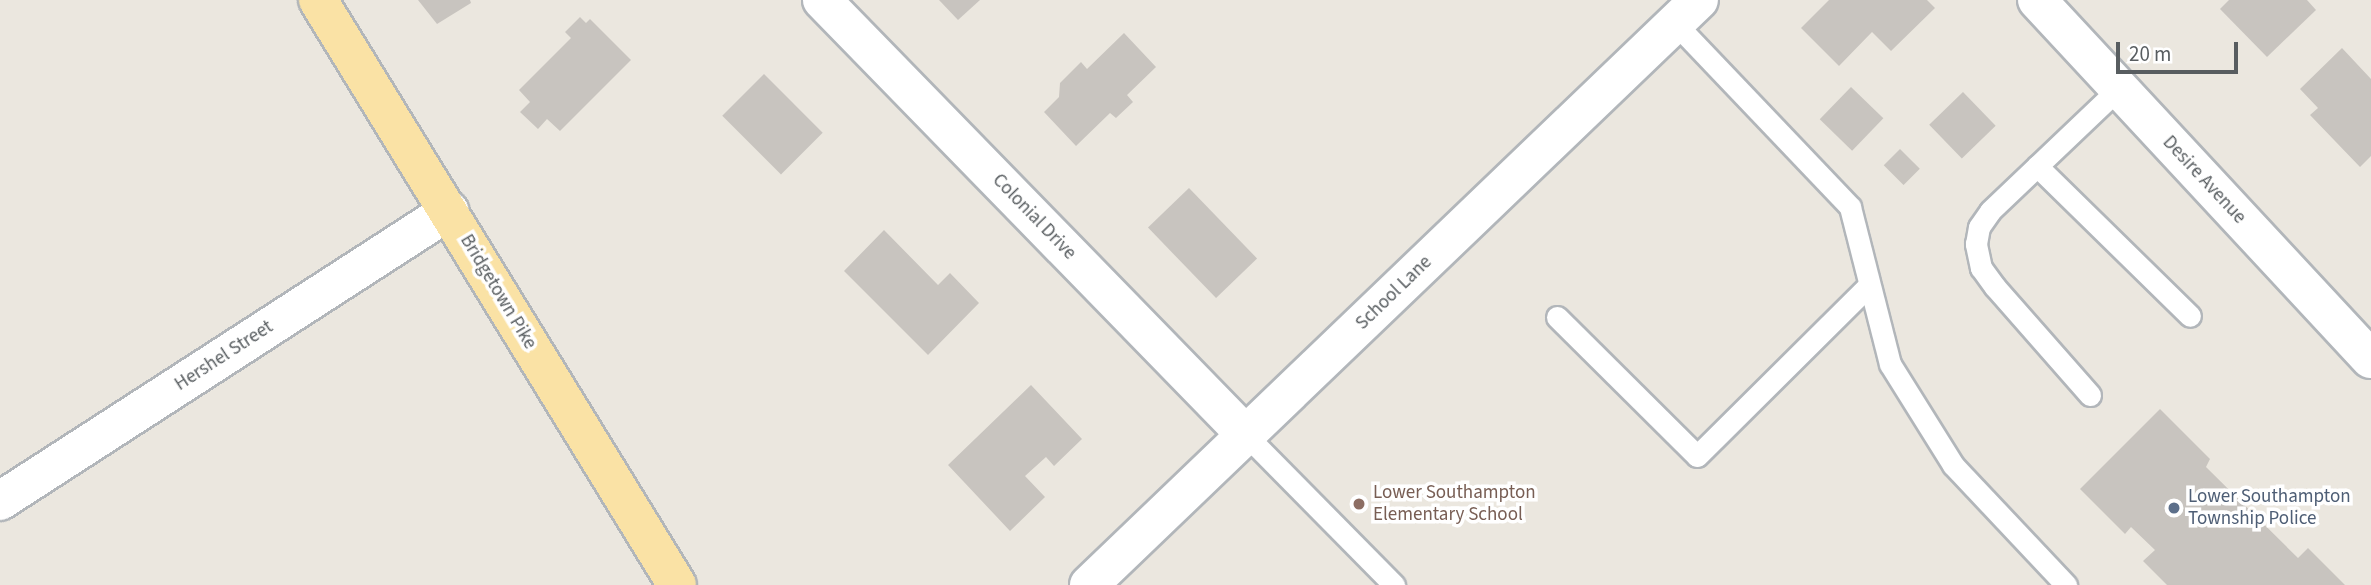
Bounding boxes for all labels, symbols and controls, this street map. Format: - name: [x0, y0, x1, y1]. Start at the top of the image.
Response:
- scale bar: [2119, 28, 2242, 72]
- text: 20 m: [2129, 39, 2171, 69]
- street label: Desire Avenue: [2157, 131, 2251, 229]
- street label: Colonial Drive: [987, 169, 1081, 265]
- street label: Bridgetown Pike: [455, 231, 541, 353]
- street label: School Lane: [1351, 251, 1437, 335]
- street label: Hershel Street: [171, 316, 277, 396]
- place label: Lower Southampton Elementary School: [1373, 482, 1536, 526]
- place label: Lower Southampton Township Police: [2188, 486, 2351, 530]
- marker: Lower Southampton Elementary School: [1351, 496, 1367, 512]
- marker: Lower Southampton Township Police: [2166, 500, 2182, 516]

